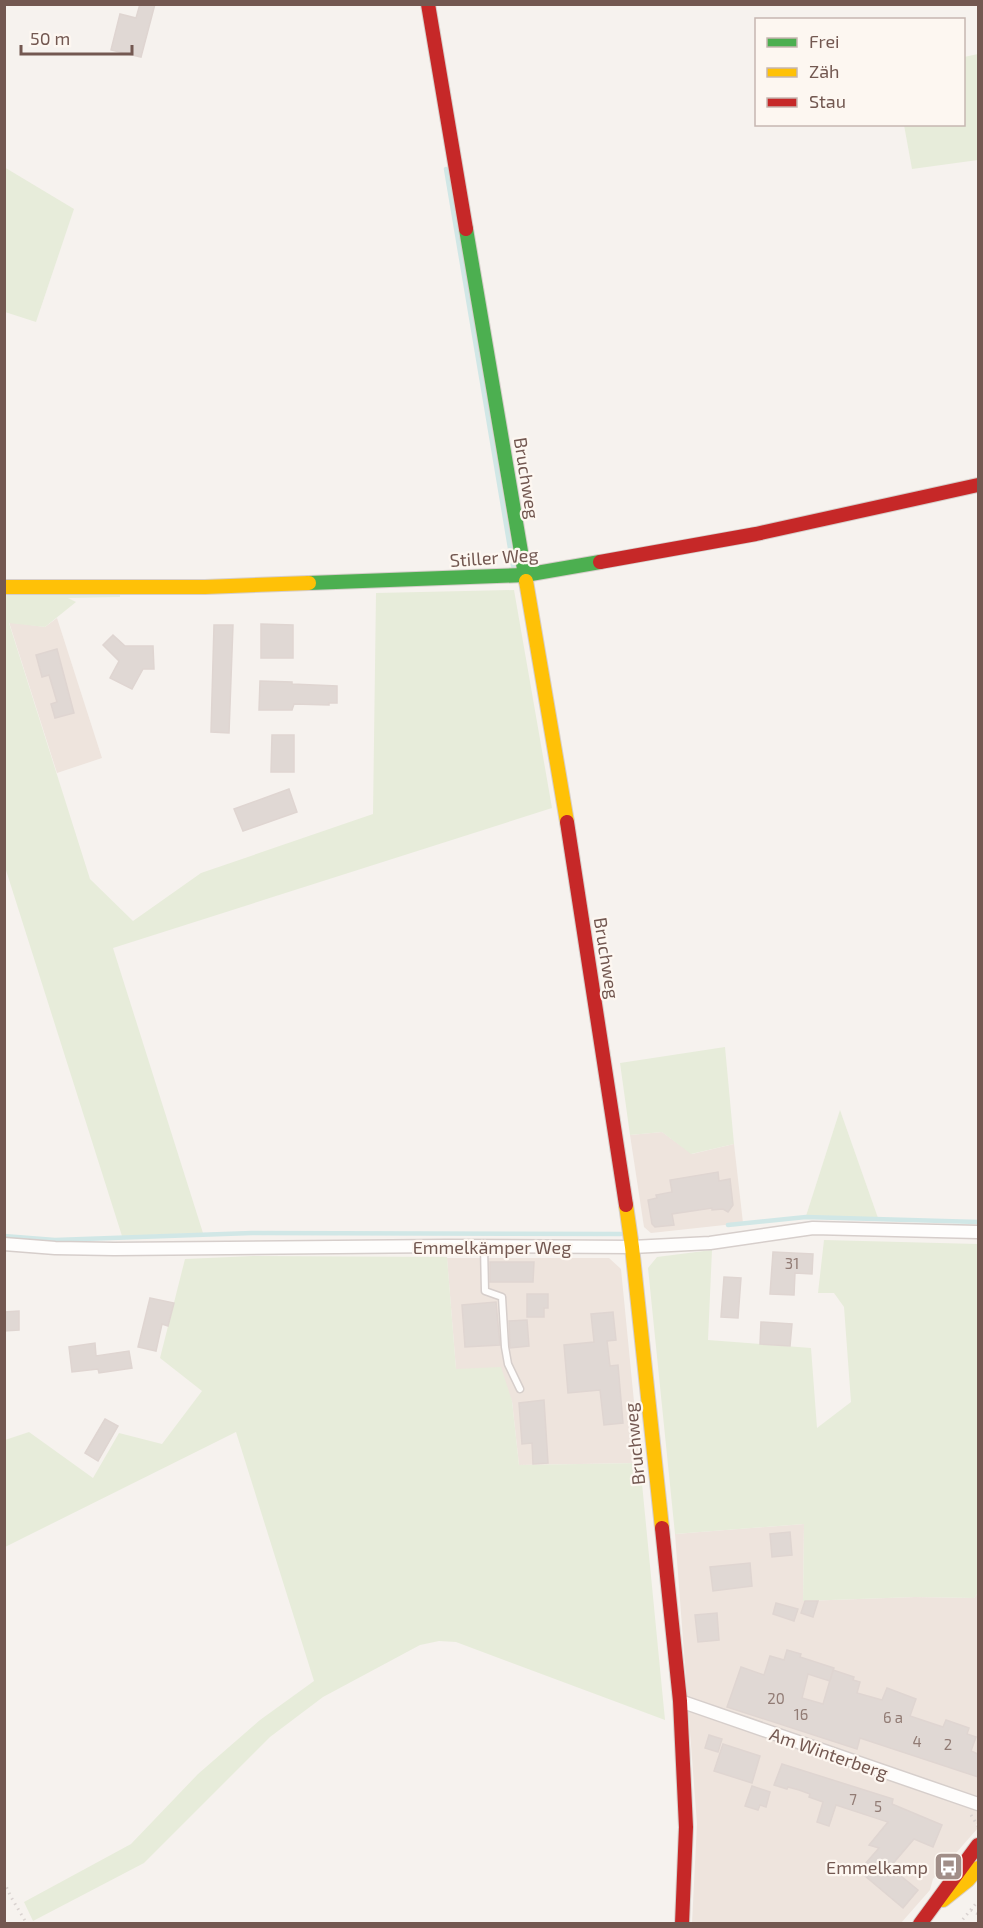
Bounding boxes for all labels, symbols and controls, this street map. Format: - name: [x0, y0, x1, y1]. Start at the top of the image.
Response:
- scale bar: [21, 18, 132, 56]
- legend: [755, 18, 965, 126]
- text: 50 m: [30, 27, 70, 49]
- text: Frei: [809, 30, 840, 52]
- text: Zäh: [809, 60, 840, 82]
- text: Stau: [809, 90, 846, 112]
- street label: Bruchweg: [510, 436, 544, 520]
- street label: Stiller Weg: [449, 543, 539, 571]
- street label: Bruchweg: [590, 916, 624, 1000]
- street label: Emmelkämper Weg: [413, 1236, 571, 1258]
- house number: 31: [785, 1254, 799, 1272]
- street label: Bruchweg: [619, 1402, 649, 1486]
- house number: 20: [767, 1689, 785, 1707]
- house number: 16: [794, 1705, 808, 1723]
- house number: 6 a: [883, 1708, 903, 1726]
- street label: Am Winterberg: [767, 1722, 891, 1784]
- house number: 4: [912, 1732, 922, 1750]
- house number: 2: [944, 1735, 952, 1753]
- house number: 7: [849, 1790, 857, 1808]
- house number: 5: [874, 1797, 882, 1815]
- bus stop icon: Emmelkamp: [933, 1851, 965, 1883]
- place label: Emmelkamp: [826, 1856, 928, 1878]

